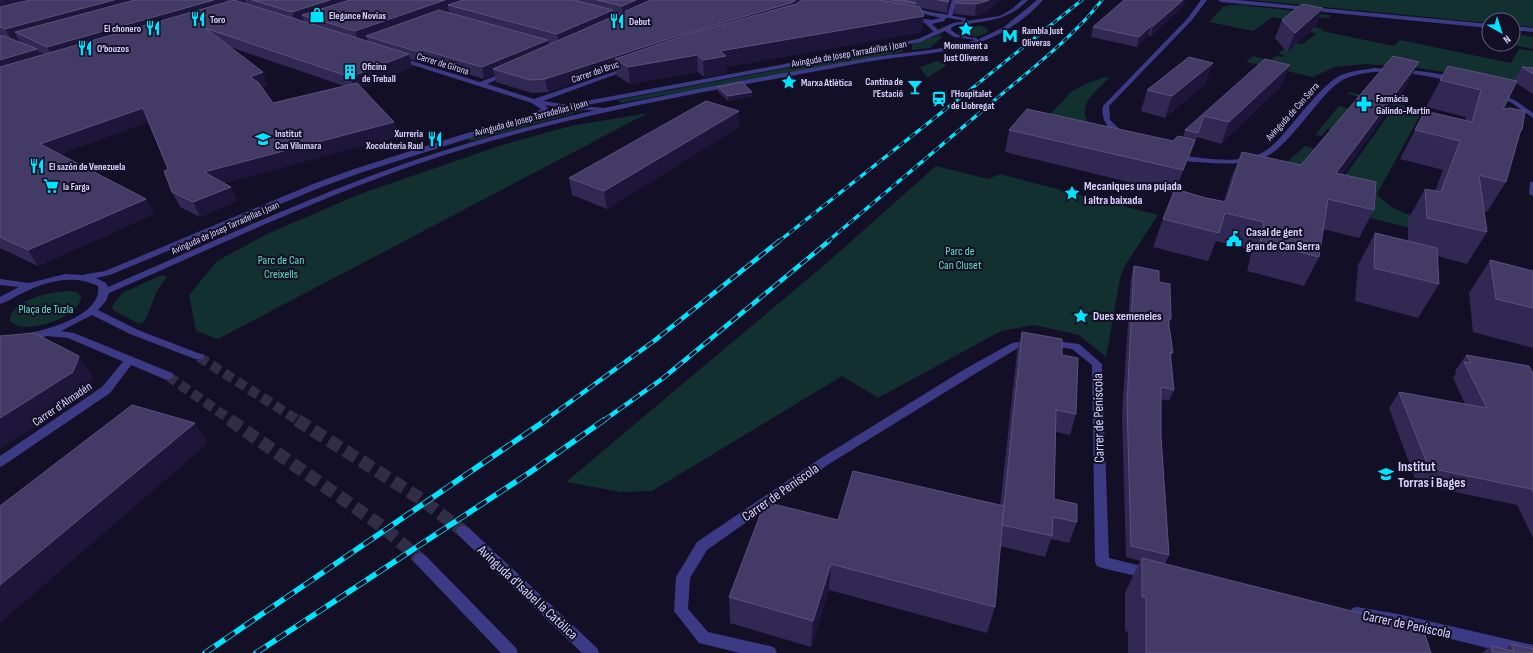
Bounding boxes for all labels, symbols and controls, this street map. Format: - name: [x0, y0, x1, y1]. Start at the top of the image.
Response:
- shop icon: Elegance Novias: [308, 6, 326, 24]
- restaurant icon: Toro: [189, 10, 207, 28]
- place label: Elegance Novias: [329, 10, 386, 22]
- restaurant icon: Debut: [608, 12, 626, 30]
- north arrow: [1481, 12, 1521, 52]
- place label: Toro: [210, 14, 225, 26]
- place label: Debut: [629, 16, 651, 28]
- restaurant icon: El chonero: [144, 19, 162, 37]
- place icon: Monument a Just Oliveras: [957, 20, 975, 38]
- place label: El chonero: [104, 23, 141, 35]
- place label: Rambla Just Oliveras: [1022, 25, 1064, 49]
- metro station icon: Rambla Just Oliveras: [1001, 27, 1019, 45]
- text: N: [1501, 32, 1513, 46]
- street label: Avinguda de Josep Tarradellas i Joan: [790, 38, 908, 70]
- restaurant icon: O'bouzos: [76, 39, 94, 57]
- place label: Monument a Just Oliveras: [943, 40, 988, 64]
- place label: O'bouzos: [97, 43, 129, 55]
- street label: Carrer de Girona: [415, 50, 471, 78]
- street label: Carrer del Bruc: [570, 58, 621, 86]
- place label: Oficina de Treball: [362, 61, 396, 85]
- building icon: Oficina de Treball: [341, 63, 359, 81]
- place icon: Marxa Atlètica: [780, 73, 798, 91]
- place label: Cantina de l'Estació: [865, 76, 903, 100]
- place label: Marxa Atlètica: [801, 77, 852, 89]
- bar icon: Cantina de l'Estació: [906, 78, 924, 96]
- street label: Avinguda de Can Serra: [1263, 80, 1322, 144]
- place label: l'Hospitalet de Llobregat: [951, 88, 995, 112]
- station icon: l'Hospitalet de Llobregat: [930, 90, 948, 108]
- place label: Farmàcia Galindo-Martín: [1376, 93, 1430, 117]
- pharmacy icon: Farmàcia Galindo-Martín: [1355, 95, 1373, 113]
- street label: Avinguda de Josep Tarradellas i Joan: [472, 97, 589, 139]
- place label: Institut Can Vilumara: [275, 128, 321, 152]
- place label: Xurreria Xocolateria Raul: [365, 128, 423, 152]
- school or university icon: Institut Can Vilumara: [254, 130, 272, 148]
- restaurant icon: Xurreria Xocolateria Raul: [426, 130, 444, 148]
- restaurant icon: El sazón de Venezuela: [28, 157, 46, 175]
- place label: El sazón de Venezuela: [49, 161, 125, 173]
- supermarket icon: la Farga: [42, 177, 60, 195]
- place label: Mecaniques una pujada i altra baixada: [1084, 179, 1182, 208]
- place label: la Farga: [63, 181, 90, 193]
- place icon: Mecaniques una pujada i altra baixada: [1063, 184, 1081, 202]
- street label: Avinguda de Josep Tarradellas i Joan: [169, 199, 281, 258]
- place label: Casal de gent gran de Can Serra: [1246, 225, 1320, 254]
- public building icon: Casal de gent gran de Can Serra: [1225, 230, 1243, 248]
- park label: Parc de Can Cluset: [938, 244, 982, 273]
- park label: Parc de Can Creixells: [258, 253, 304, 282]
- park label: Plaça de Tuzla: [18, 302, 74, 317]
- place icon: Dues xemeneies: [1072, 307, 1090, 325]
- place label: Dues xemeneies: [1093, 309, 1162, 324]
- street label: Carrer de Peníscola: [1089, 373, 1108, 463]
- street label: Carrer d'Almadén: [30, 379, 95, 430]
- place label: Institut Torras i Bages: [1398, 458, 1466, 491]
- street label: Carrer de Peníscola: [739, 460, 822, 525]
- school or university icon: Institut Torras i Bages: [1377, 465, 1395, 483]
- street label: Avinguda d'Isabel la Catòlica: [473, 541, 581, 643]
- street label: Carrer de Peníscola: [1361, 607, 1453, 642]

